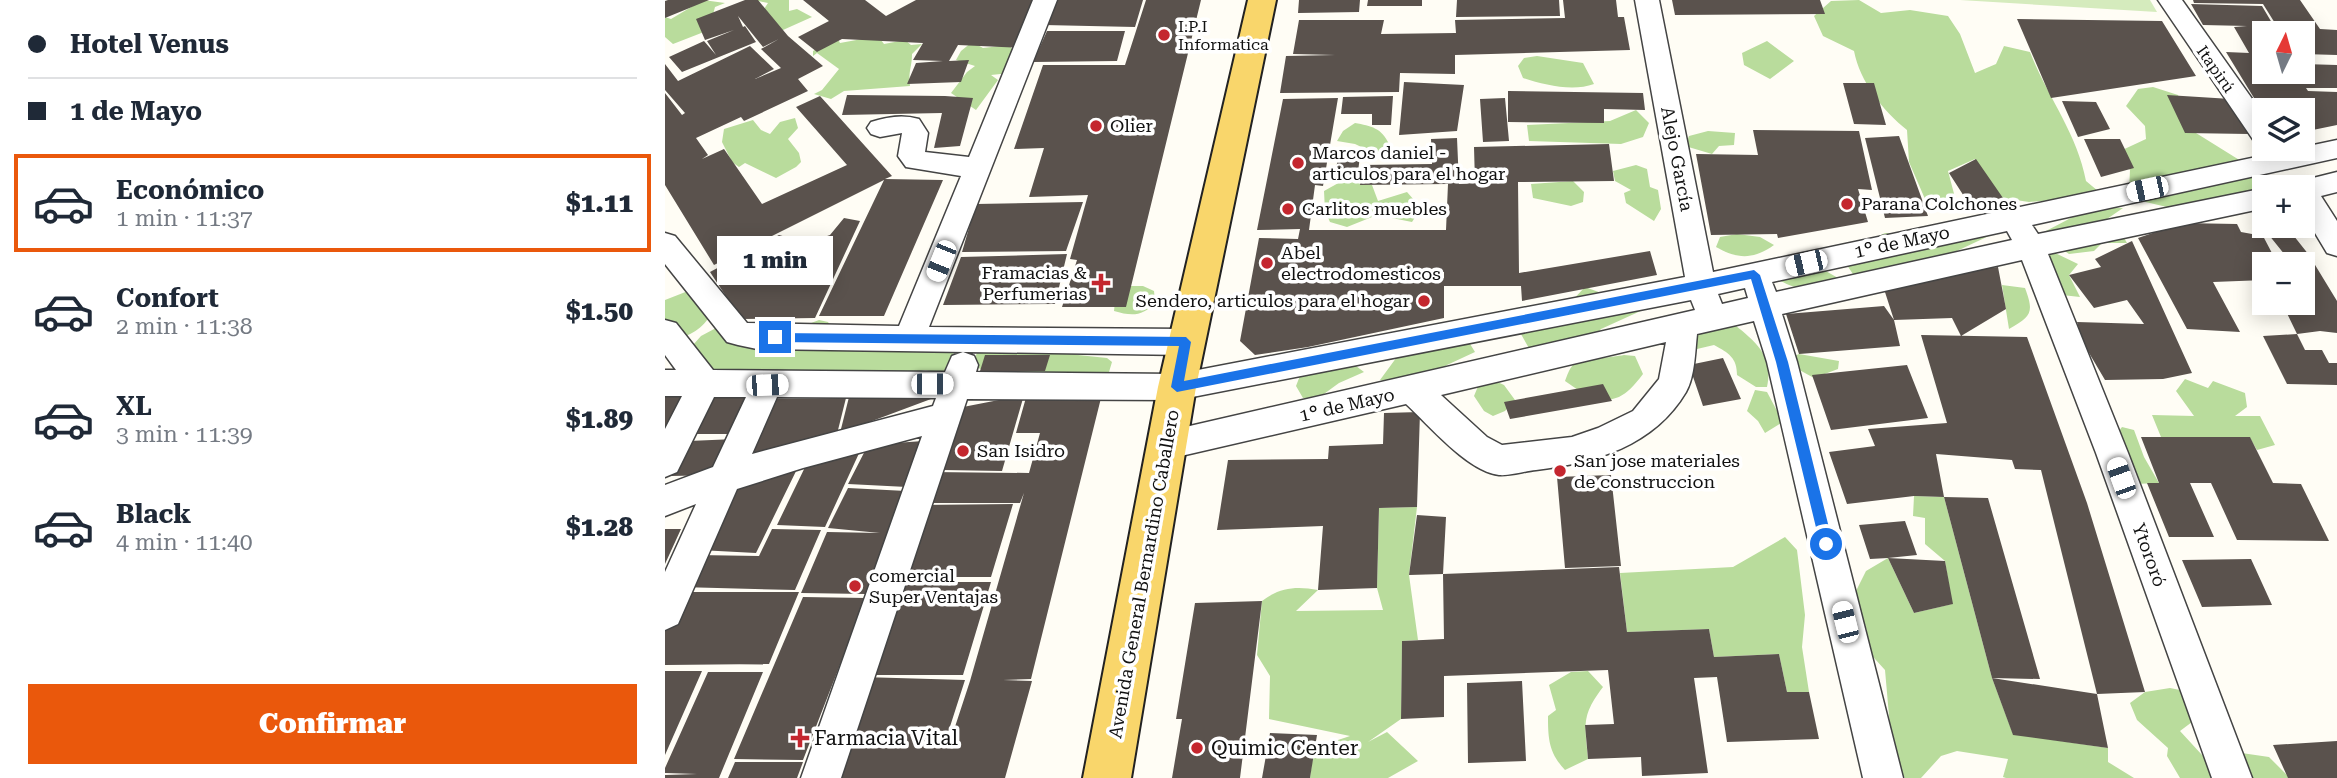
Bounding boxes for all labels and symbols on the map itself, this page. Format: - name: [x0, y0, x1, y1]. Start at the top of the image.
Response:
- place label: I.P.I Informatica: [1178, 17, 1269, 54]
- north arrow: [2252, 21, 2315, 84]
- marker: I.P.I Informatica: [1156, 27, 1172, 43]
- street label: Itapirú: [2193, 42, 2238, 96]
- street label: Alejo García: [1657, 105, 1698, 213]
- place label: Olier: [1110, 115, 1153, 136]
- marker: Olier: [1088, 118, 1104, 134]
- place label: Marcos daniel - articulos para el hogar: [1312, 142, 1505, 184]
- marker: Marcos daniel - articulos para el hogar: [1290, 155, 1306, 171]
- car: [2125, 174, 2170, 204]
- place label: Parana Colchones: [1861, 193, 2017, 214]
- marker: Parana Colchones: [1839, 196, 1855, 212]
- place label: Carlitos muebles: [1302, 198, 1447, 219]
- marker: Carlitos muebles: [1280, 201, 1296, 217]
- street label: 1° de Mayo: [1852, 221, 1952, 262]
- callout: 1 min: [717, 236, 833, 284]
- car: [924, 238, 959, 284]
- place label: Abel electrodomesticos: [1281, 242, 1441, 284]
- car: [1784, 248, 1829, 278]
- marker: Abel electrodomesticos: [1259, 255, 1275, 271]
- place label: Framacias & Perfumerias: [981, 262, 1087, 304]
- marker: Framacias & Perfumerias: [1093, 275, 1109, 291]
- place label: Sendero, articulos para el hogar: [1135, 290, 1410, 311]
- marker: Sendero, articulos para el hogar: [1416, 293, 1432, 309]
- route end: [759, 321, 791, 353]
- car: [746, 374, 789, 396]
- car: [912, 374, 954, 395]
- street label: 1° de Mayo: [1297, 383, 1396, 426]
- street label: Avenida General Bernardino Caballero: [1104, 408, 1183, 740]
- place label: San Isidro: [977, 440, 1065, 461]
- marker: San Isidro: [955, 443, 971, 459]
- place label: San jose materiales de construccion: [1574, 450, 1740, 492]
- car: [2104, 455, 2139, 501]
- marker: San jose materiales de construccion: [1552, 463, 1568, 479]
- street label: Ytororó: [2128, 520, 2171, 589]
- route start: [1810, 528, 1842, 560]
- place label: comercial Super Ventajas: [869, 565, 998, 607]
- marker: comercial Super Ventajas: [847, 578, 863, 594]
- car: [1830, 599, 1861, 645]
- place label: Farmacia Vital: [814, 726, 959, 750]
- marker: Farmacia Vital: [792, 730, 808, 746]
- place label: Quimic Center: [1211, 736, 1359, 760]
- marker: Quimic Center: [1189, 740, 1205, 756]

